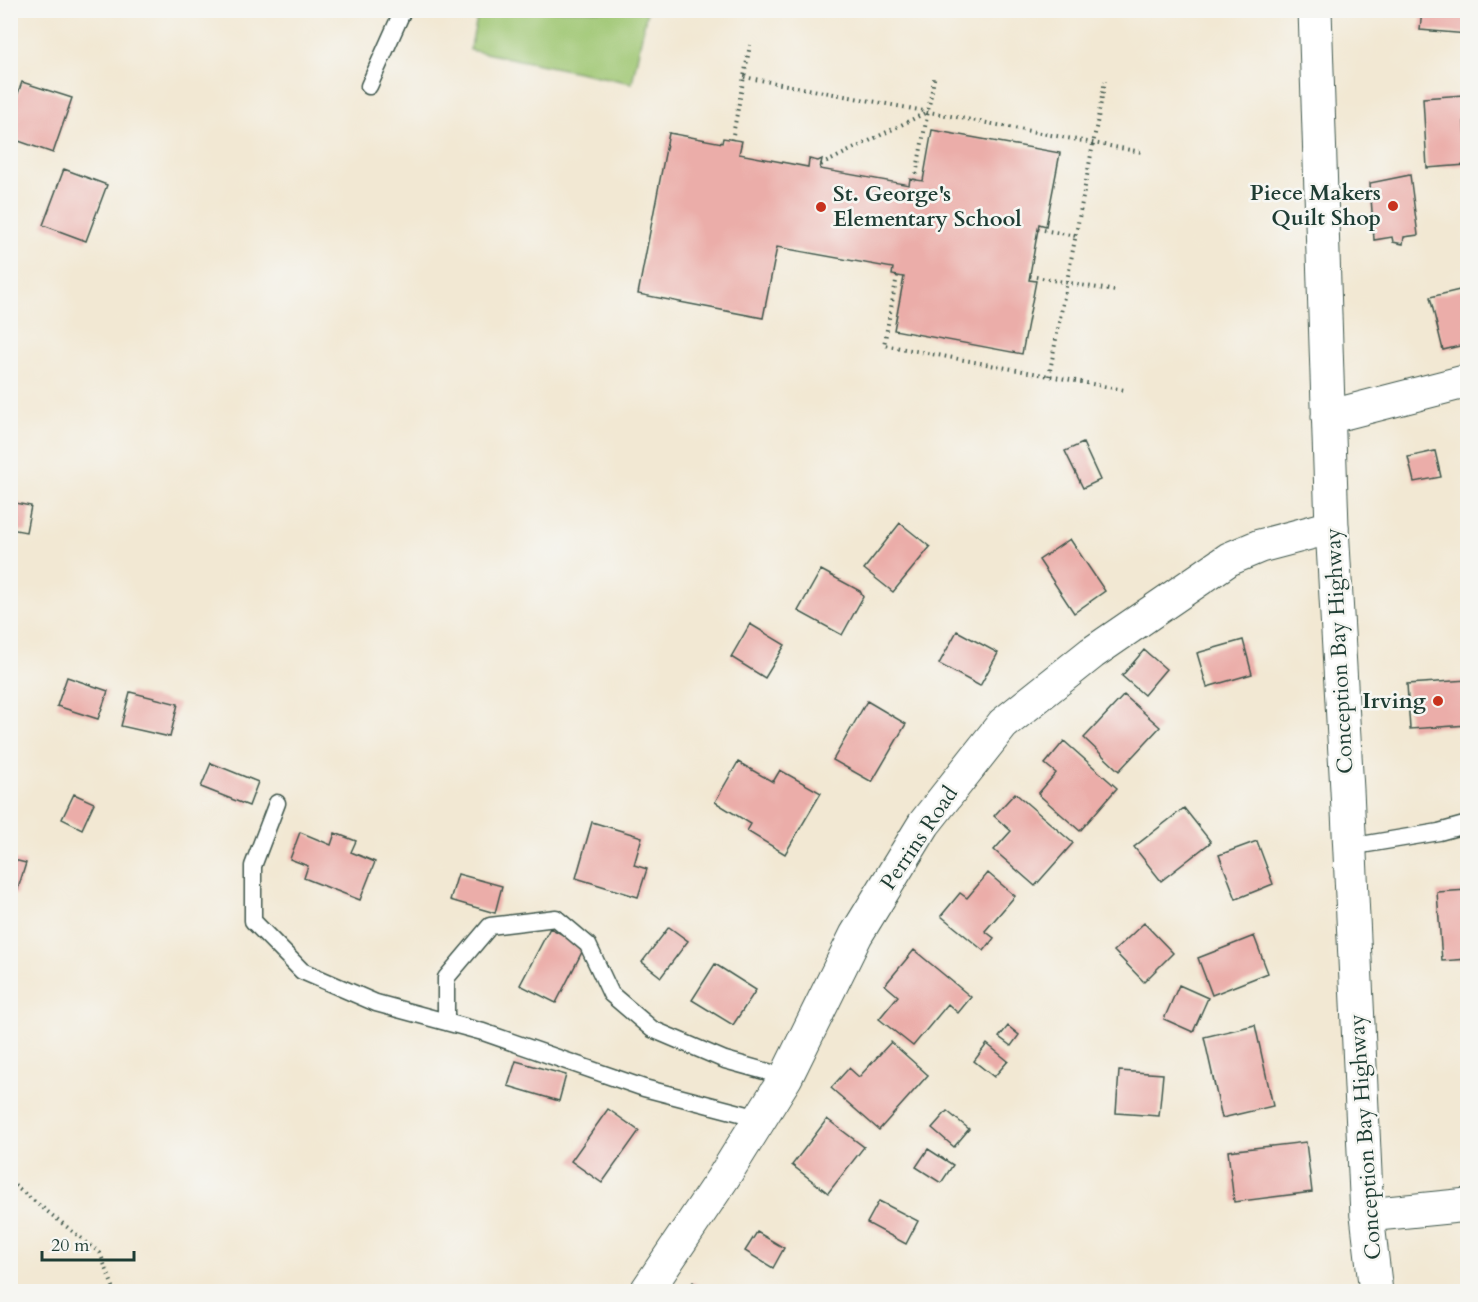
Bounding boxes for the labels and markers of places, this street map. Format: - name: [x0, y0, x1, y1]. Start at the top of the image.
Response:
- place label: Piece Makers Quilt Shop: [1250, 178, 1381, 233]
- place label: St. George's Elementary School: [833, 179, 1022, 234]
- marker: Piece Makers Quilt Shop: [1386, 199, 1400, 213]
- marker: St. George's Elementary School: [814, 200, 828, 214]
- place label: Irving: [1362, 686, 1427, 716]
- marker: Irving: [1431, 694, 1445, 708]

